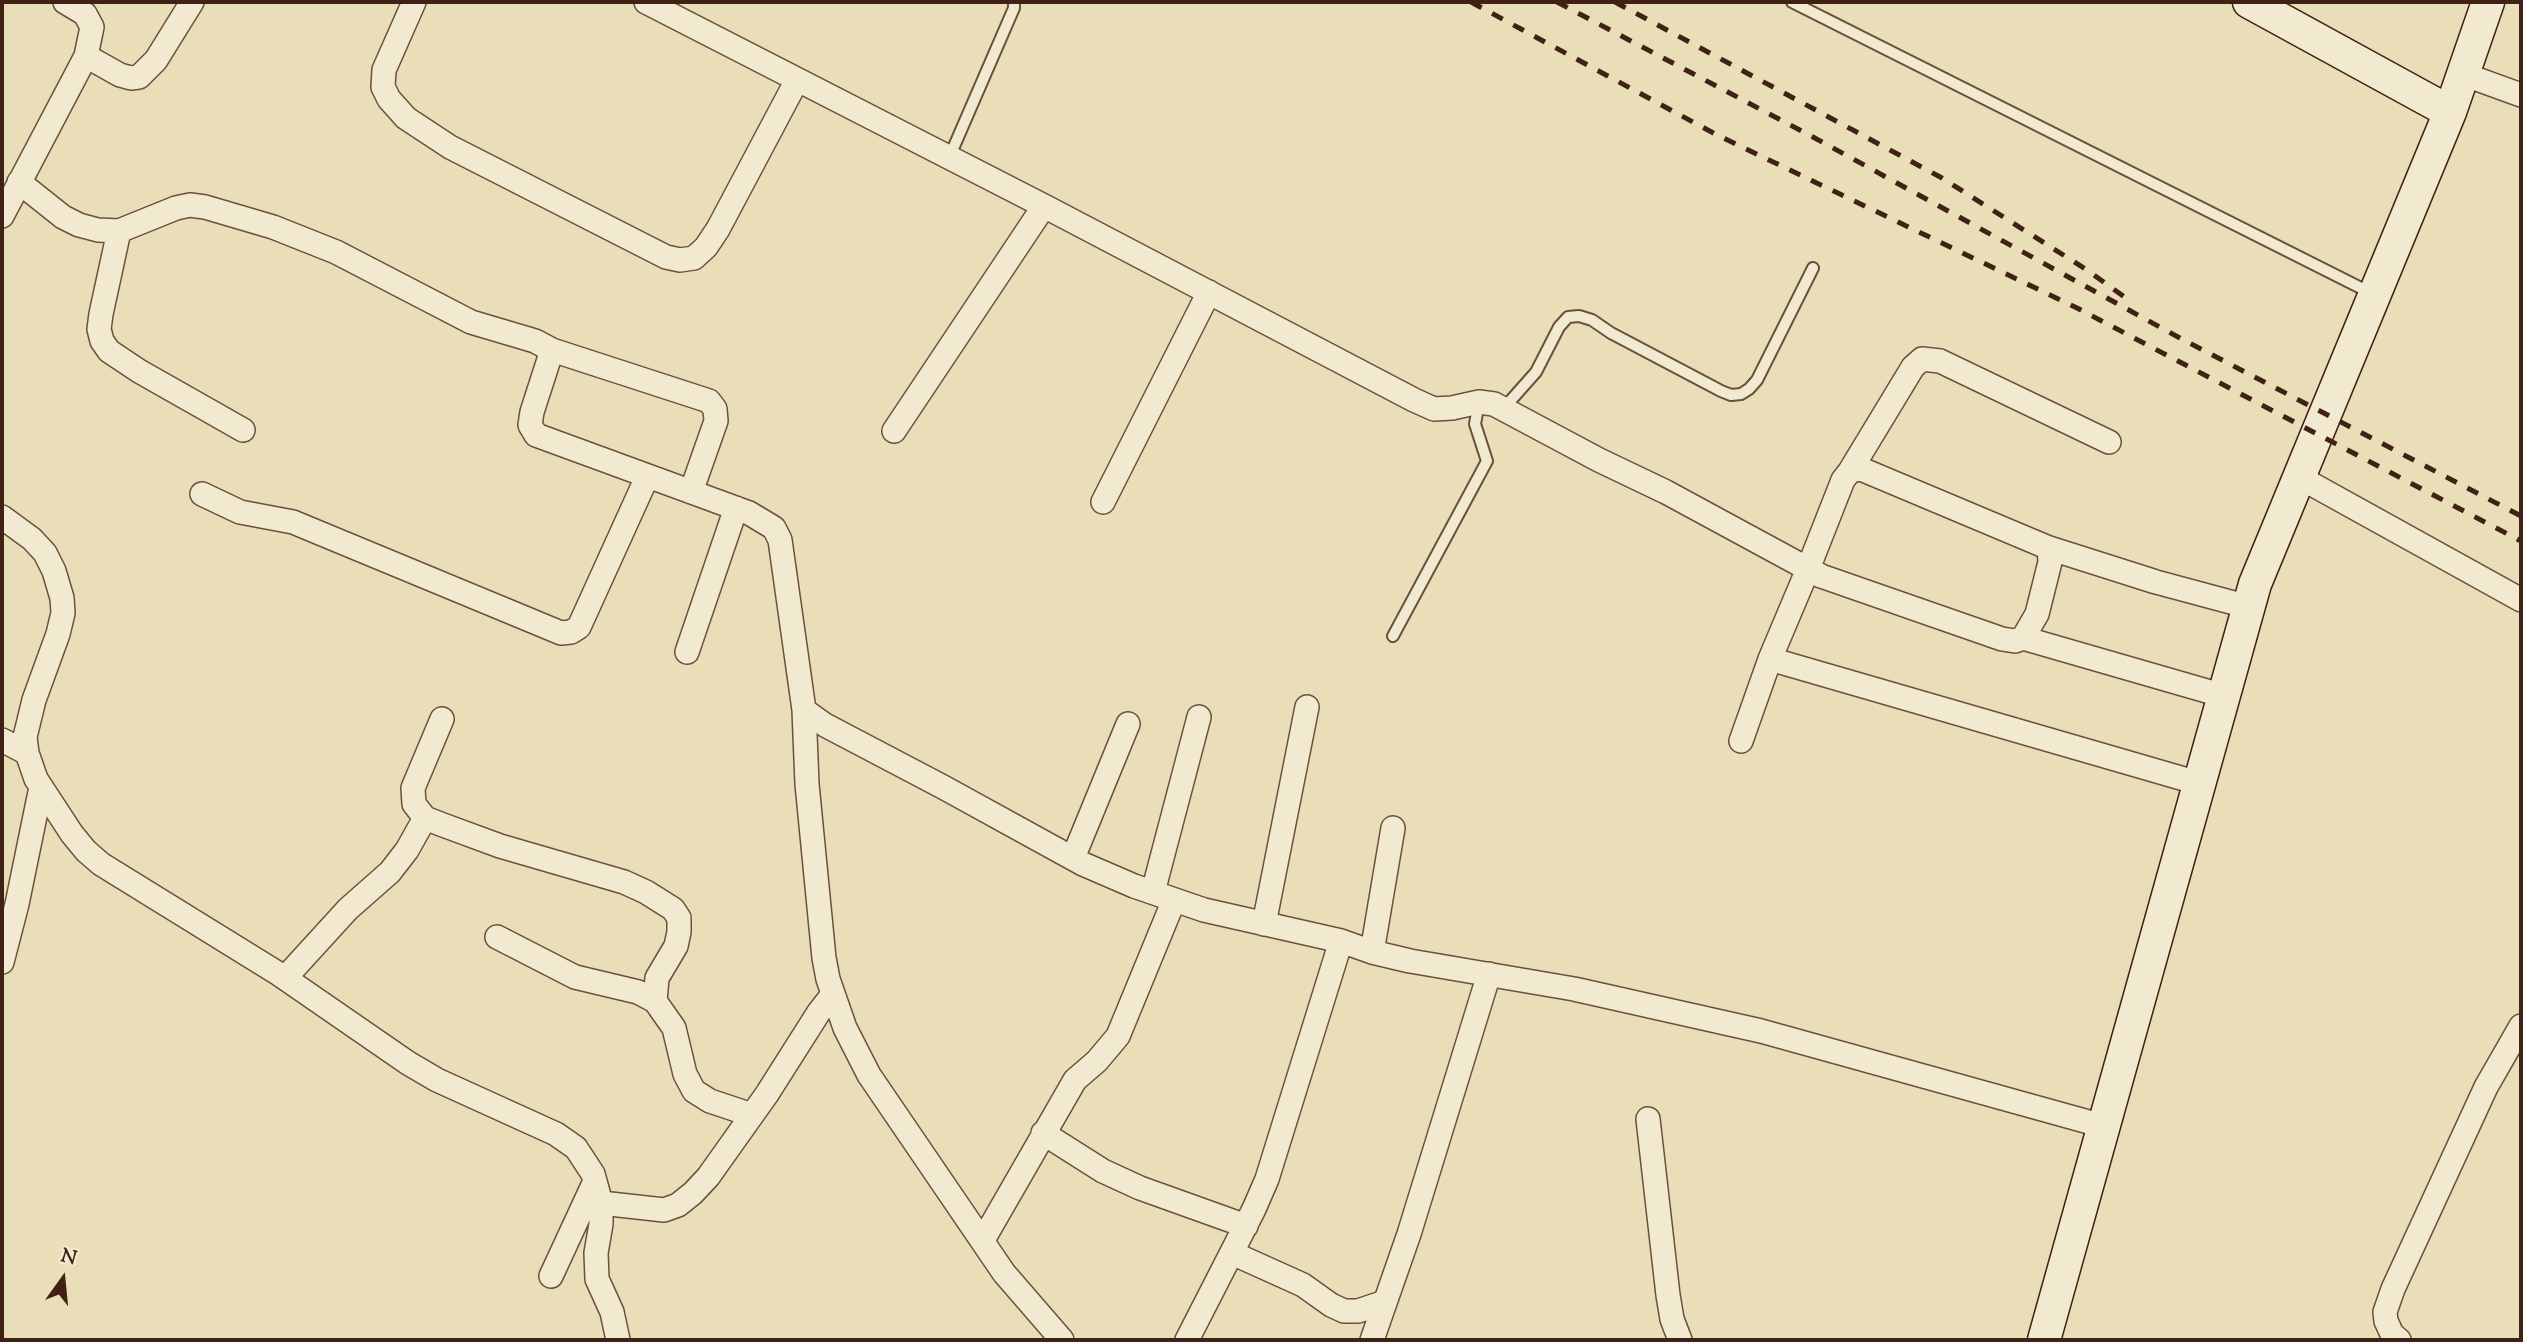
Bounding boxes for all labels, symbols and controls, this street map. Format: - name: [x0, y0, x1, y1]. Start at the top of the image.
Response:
- text: N: [58, 1243, 79, 1273]
- north arrow: [28, 1244, 98, 1314]

